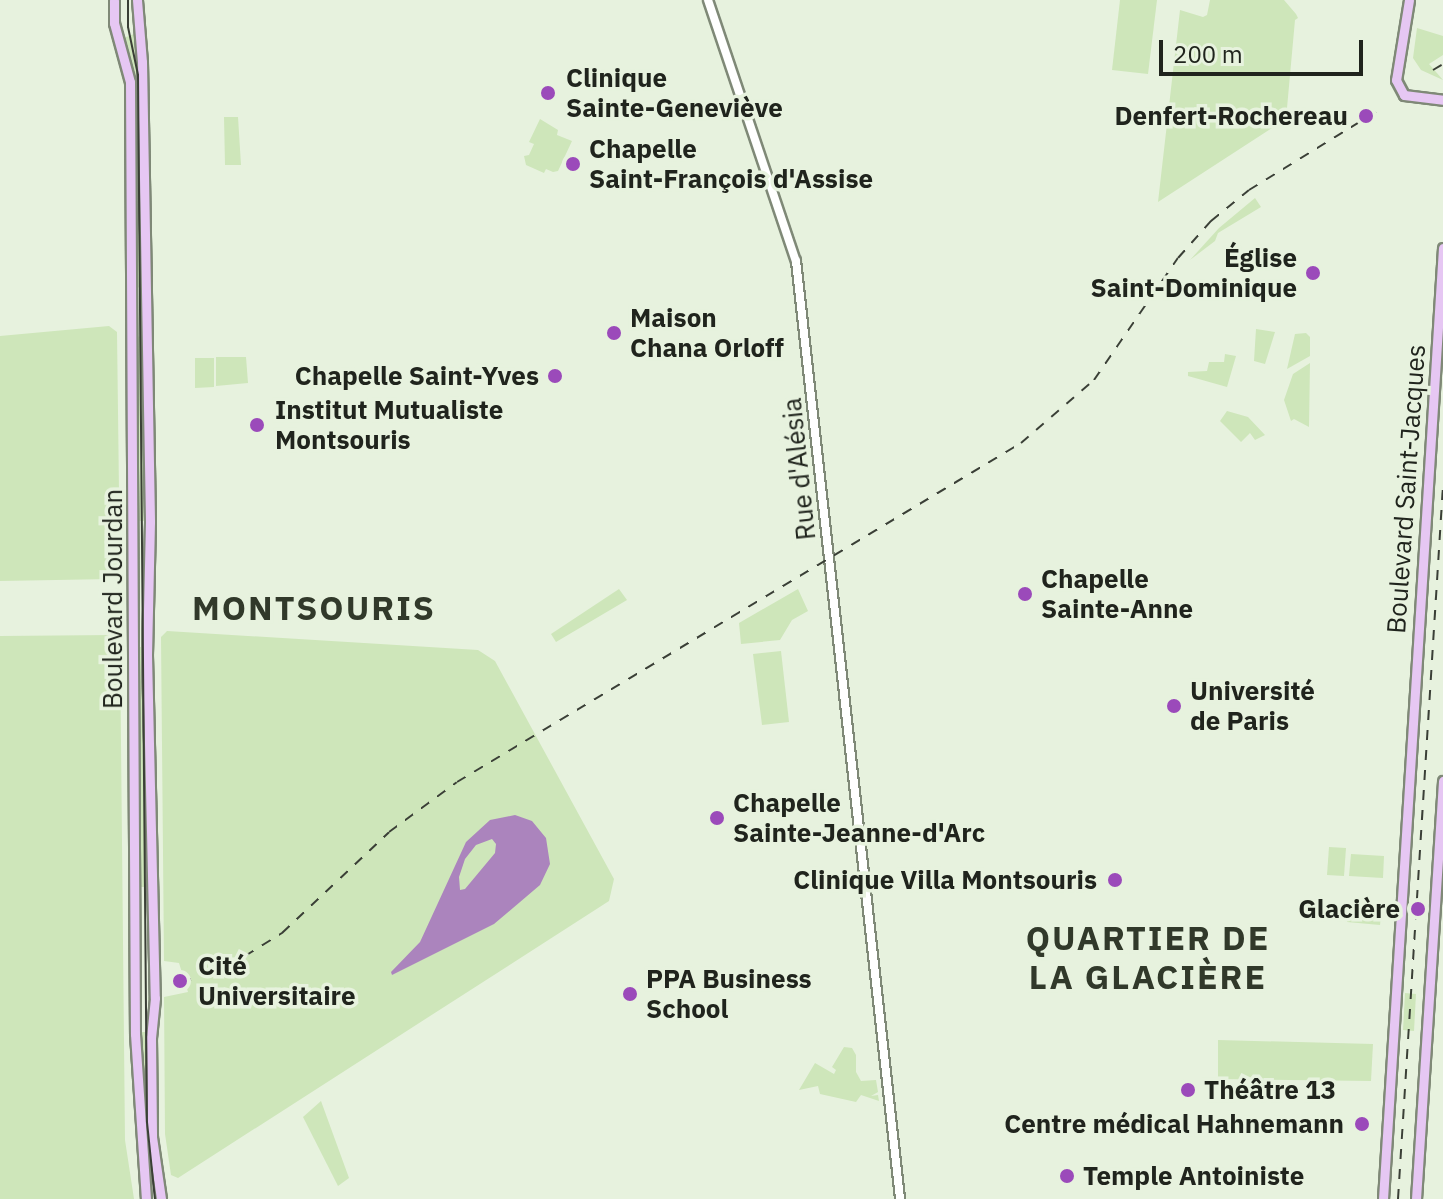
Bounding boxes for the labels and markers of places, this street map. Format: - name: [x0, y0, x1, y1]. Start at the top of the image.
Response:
- place label: Clinique Sainte-Geneviève: [566, 62, 783, 124]
- marker: Clinique Sainte-Geneviève: [537, 82, 559, 104]
- place label: Denfert-Rochereau: [1114, 100, 1348, 132]
- marker: Denfert-Rochereau: [1355, 105, 1377, 127]
- place label: Chapelle Saint-François d'Assise: [589, 133, 873, 194]
- marker: Chapelle Saint-François d'Assise: [564, 155, 582, 173]
- place label: Église Saint-Dominique: [1091, 242, 1297, 304]
- marker: Église Saint-Dominique: [1304, 264, 1322, 282]
- place label: Maison Chana Orloff: [630, 302, 784, 364]
- marker: Maison Chana Orloff: [605, 324, 623, 342]
- place label: Chapelle Saint-Yves: [295, 360, 539, 392]
- marker: Chapelle Saint-Yves: [546, 367, 564, 385]
- place label: Institut Mutualiste Montsouris: [275, 394, 503, 456]
- marker: Institut Mutualiste Montsouris: [246, 414, 268, 436]
- place label: Chapelle Sainte-Anne: [1041, 563, 1193, 624]
- marker: Chapelle Sainte-Anne: [1016, 585, 1034, 603]
- place label: Université de Paris: [1190, 675, 1315, 736]
- marker: Université de Paris: [1165, 697, 1183, 715]
- place label: Chapelle Sainte-Jeanne-d'Arc: [733, 787, 985, 848]
- marker: Chapelle Sainte-Jeanne-d'Arc: [708, 809, 726, 827]
- place label: Clinique Villa Montsouris: [793, 864, 1097, 896]
- marker: Clinique Villa Montsouris: [1104, 869, 1126, 891]
- place label: Glacière: [1298, 893, 1400, 925]
- marker: Glacière: [1407, 898, 1429, 920]
- place label: Cité Universitaire: [198, 950, 356, 1012]
- place label: PPA Business School: [646, 963, 812, 1024]
- marker: Cité Universitaire: [169, 970, 191, 992]
- marker: PPA Business School: [621, 985, 639, 1003]
- place label: Théâtre 13: [1204, 1074, 1336, 1106]
- marker: Théâtre 13: [1179, 1081, 1197, 1099]
- place label: Centre médical Hahnemann: [1004, 1108, 1344, 1140]
- marker: Centre médical Hahnemann: [1351, 1113, 1373, 1135]
- place label: Temple Antoiniste: [1083, 1160, 1304, 1192]
- marker: Temple Antoiniste: [1058, 1167, 1076, 1185]

